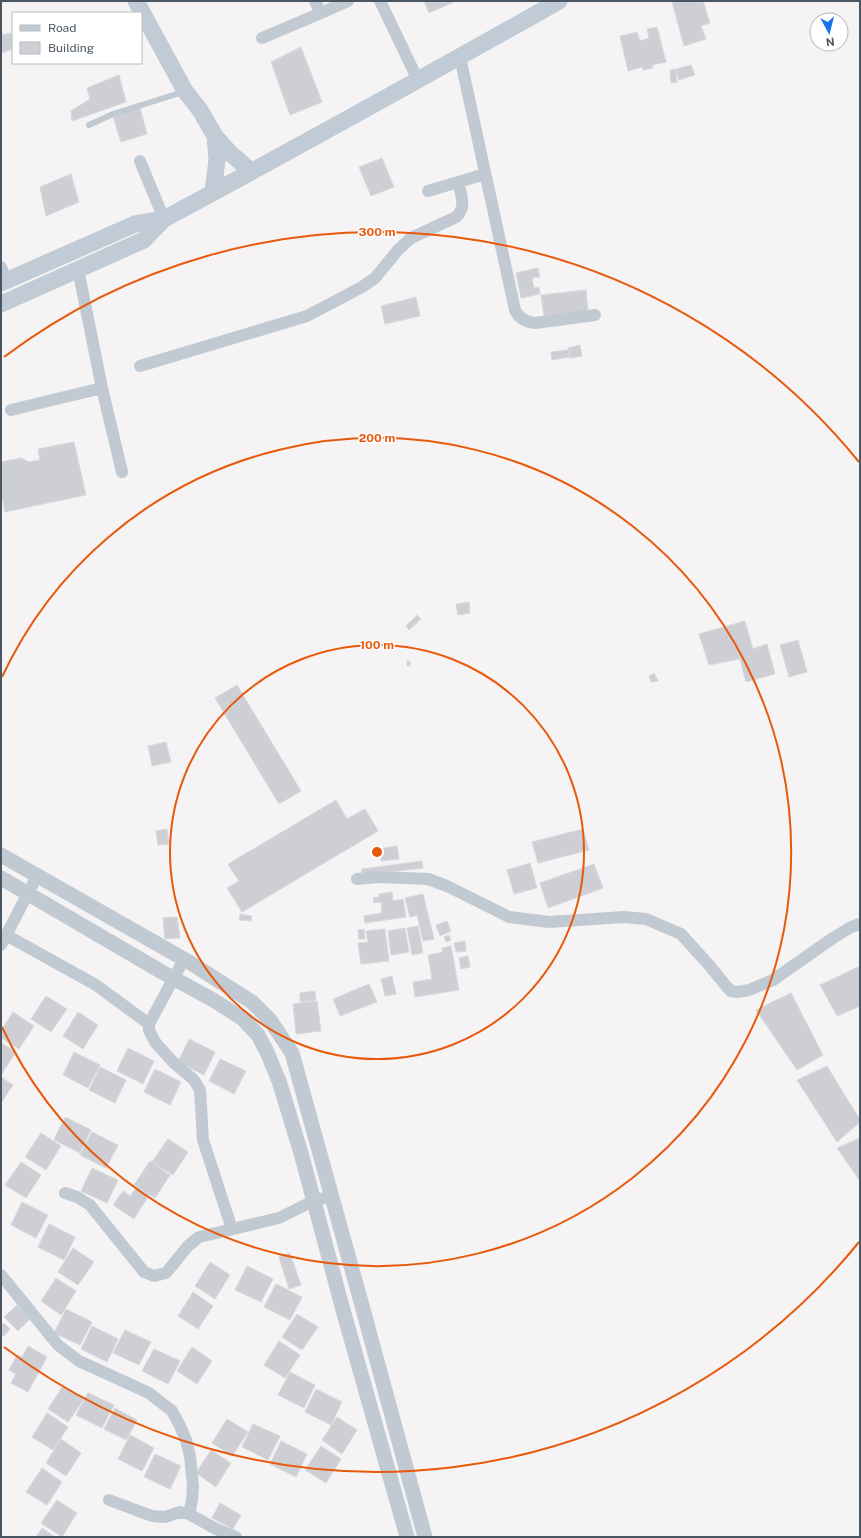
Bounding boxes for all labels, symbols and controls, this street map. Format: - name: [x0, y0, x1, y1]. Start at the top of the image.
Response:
- legend: [12, 12, 142, 64]
- north arrow: [809, 12, 849, 52]
- text: Road: [48, 21, 76, 35]
- text: N: [825, 35, 835, 48]
- text: Building: [48, 41, 94, 55]
- text: 300 m: [359, 225, 396, 239]
- text: 200 m: [359, 431, 395, 445]
- text: 100 m: [360, 638, 394, 652]
- centre of rings: [370, 845, 384, 859]

